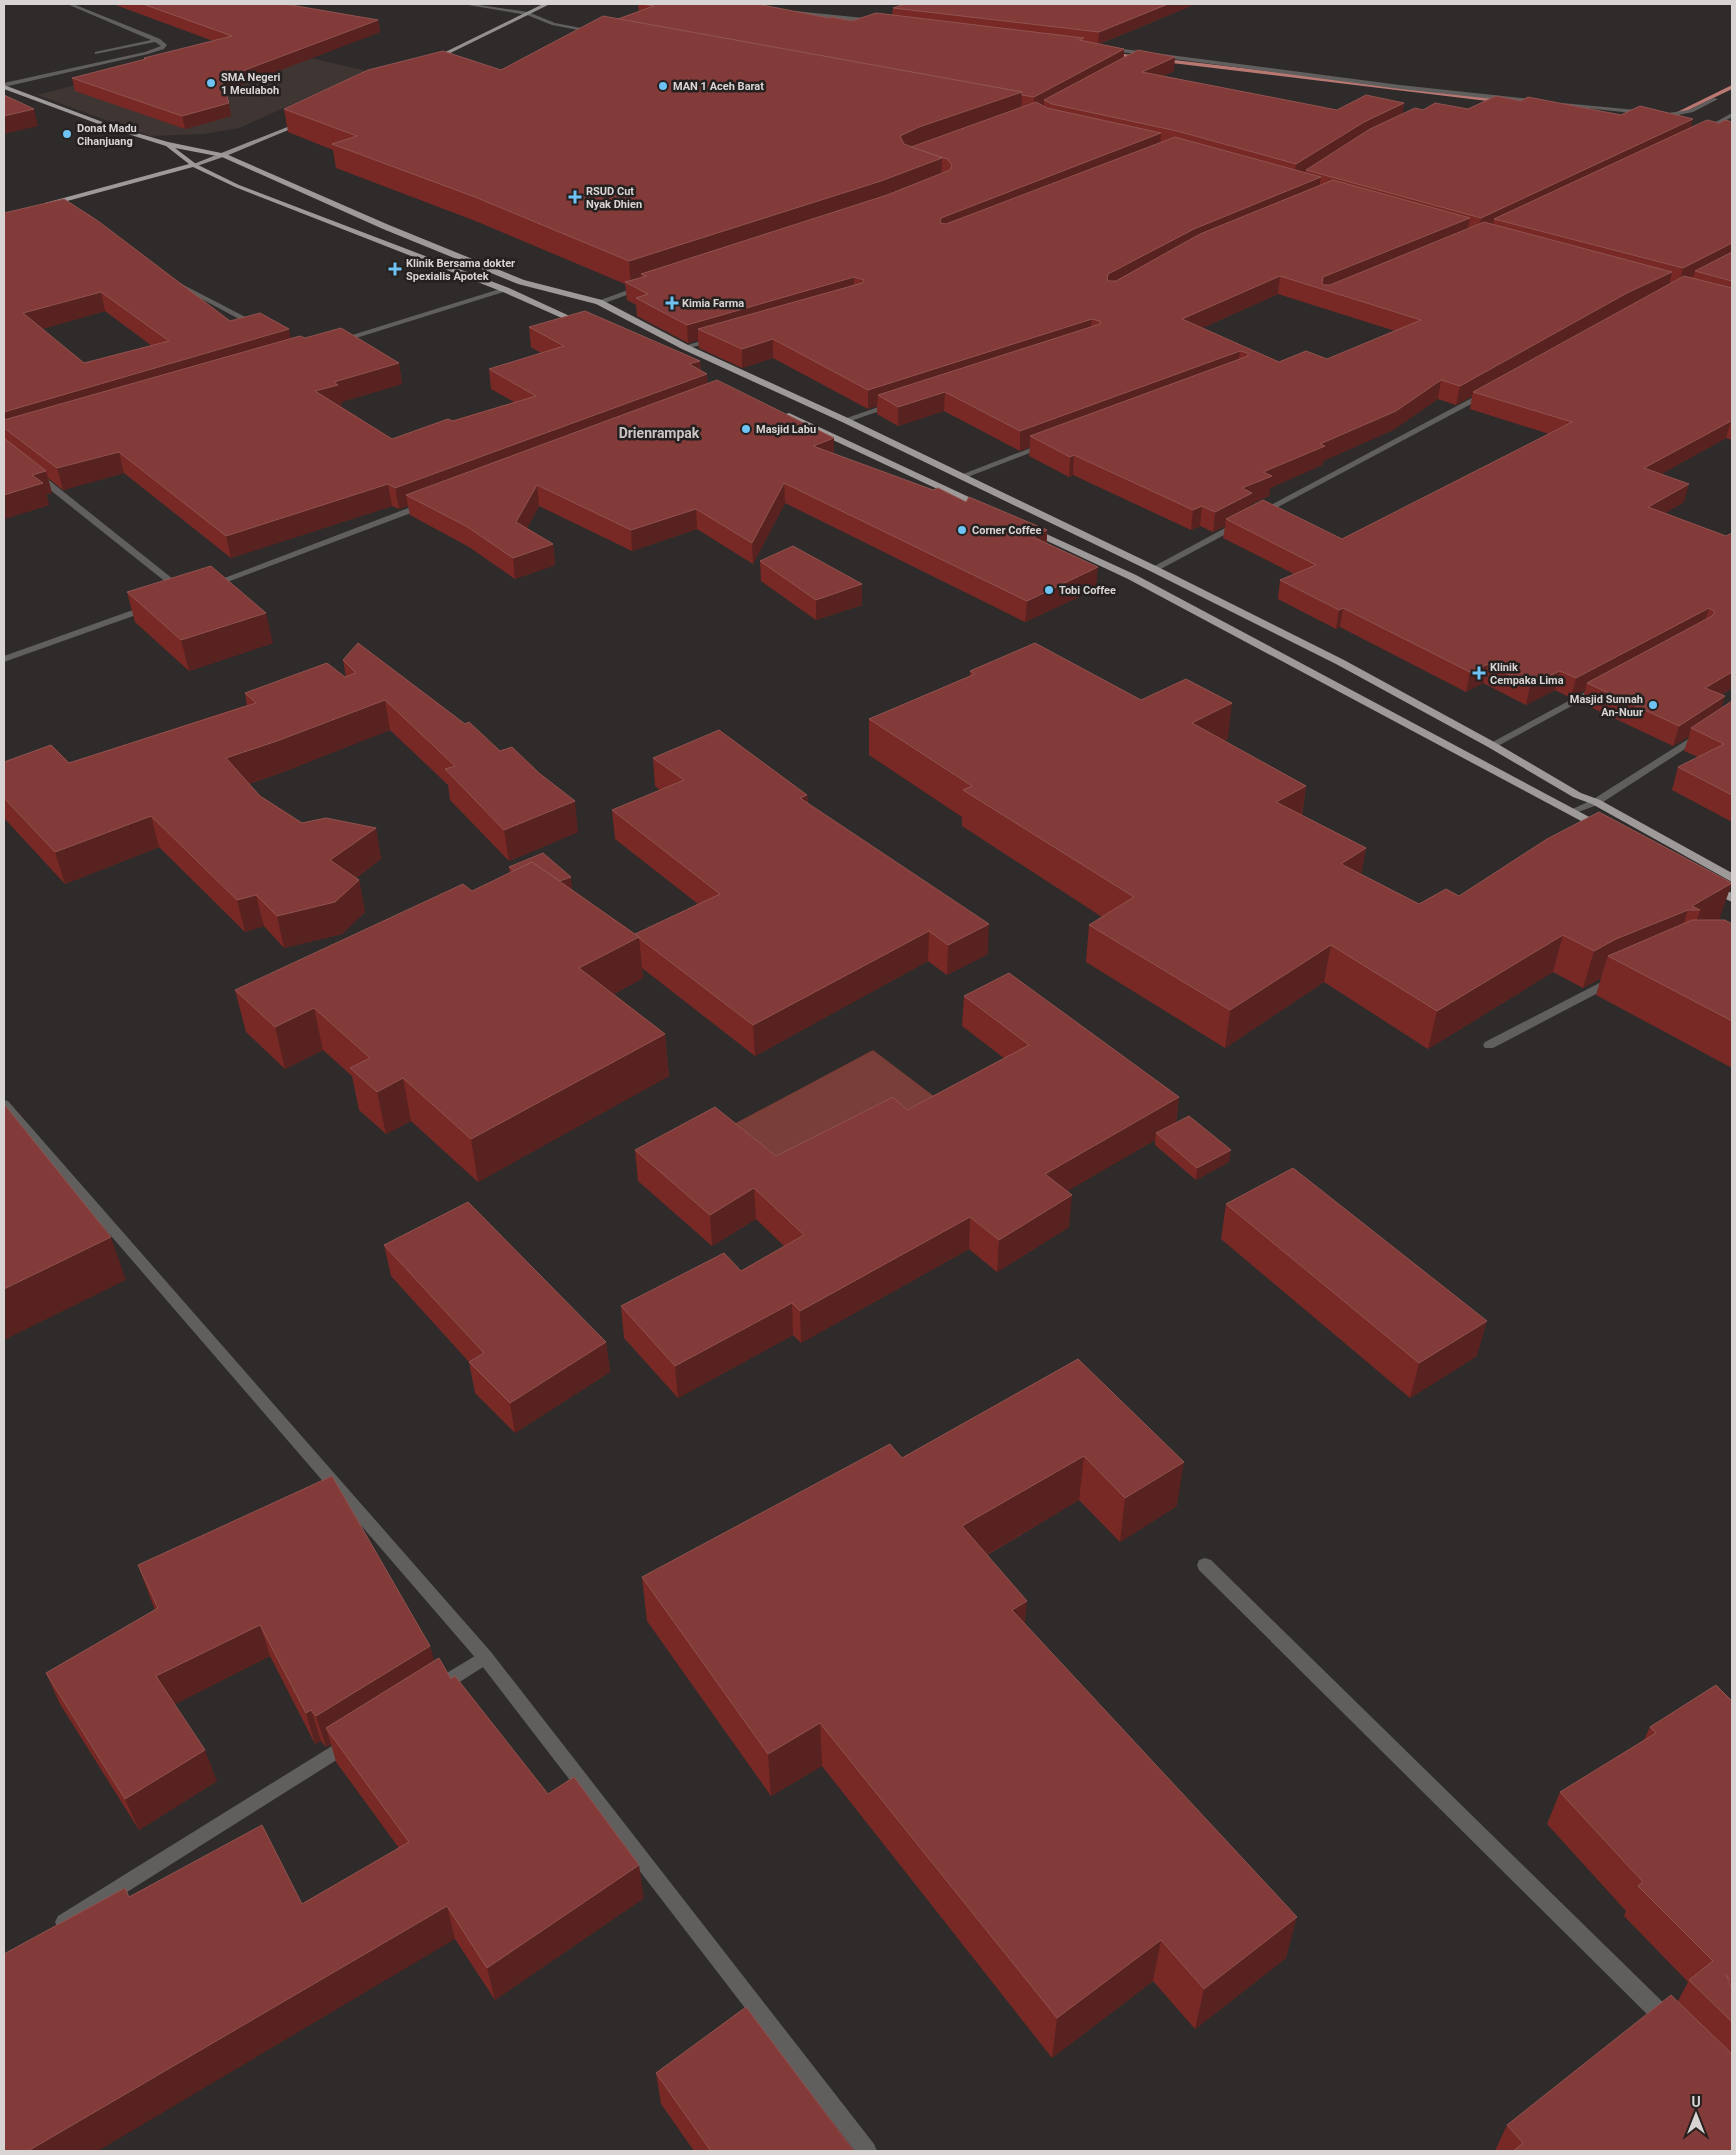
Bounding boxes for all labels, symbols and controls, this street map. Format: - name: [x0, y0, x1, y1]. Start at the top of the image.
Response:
- place label: SMA Negeri 1 Meulaboh: [221, 71, 281, 97]
- marker: SMA Negeri 1 Meulaboh: [205, 77, 217, 89]
- marker: MAN 1 Aceh Barat: [657, 80, 669, 92]
- place label: MAN 1 Aceh Barat: [673, 80, 764, 93]
- place label: Donat Madu Cihanjuang: [77, 122, 137, 148]
- marker: Donat Madu Cihanjuang: [61, 128, 73, 140]
- place label: RSUD Cut Nyak Dhien: [586, 185, 642, 211]
- marker: RSUD Cut Nyak Dhien: [568, 190, 582, 204]
- place label: Klinik Bersama dokter Spexialis Apotek: [406, 257, 515, 283]
- marker: Klinik Bersama dokter Spexialis Apotek: [388, 262, 402, 276]
- marker: Kimia Farma: [666, 297, 678, 309]
- place label: Kimia Farma: [682, 297, 744, 310]
- marker: Masjid Labu: [740, 423, 752, 435]
- place label: Masjid Labu: [756, 423, 816, 436]
- district label: Drienrampak: [619, 425, 700, 441]
- marker: Corner Coffee: [956, 524, 968, 536]
- place label: Corner Coffee: [972, 524, 1041, 537]
- marker: Tobi Coffee: [1043, 584, 1055, 596]
- place label: Tobi Coffee: [1059, 584, 1116, 597]
- place label: Klinik Cempaka Lima: [1490, 661, 1564, 687]
- marker: Klinik Cempaka Lima: [1472, 666, 1486, 680]
- place label: Masjid Sunnah An-Nuur: [1570, 693, 1643, 719]
- marker: Masjid Sunnah An-Nuur: [1647, 699, 1659, 711]
- north arrow: [1671, 2090, 1721, 2140]
- text: U: [1691, 2094, 1701, 2110]

